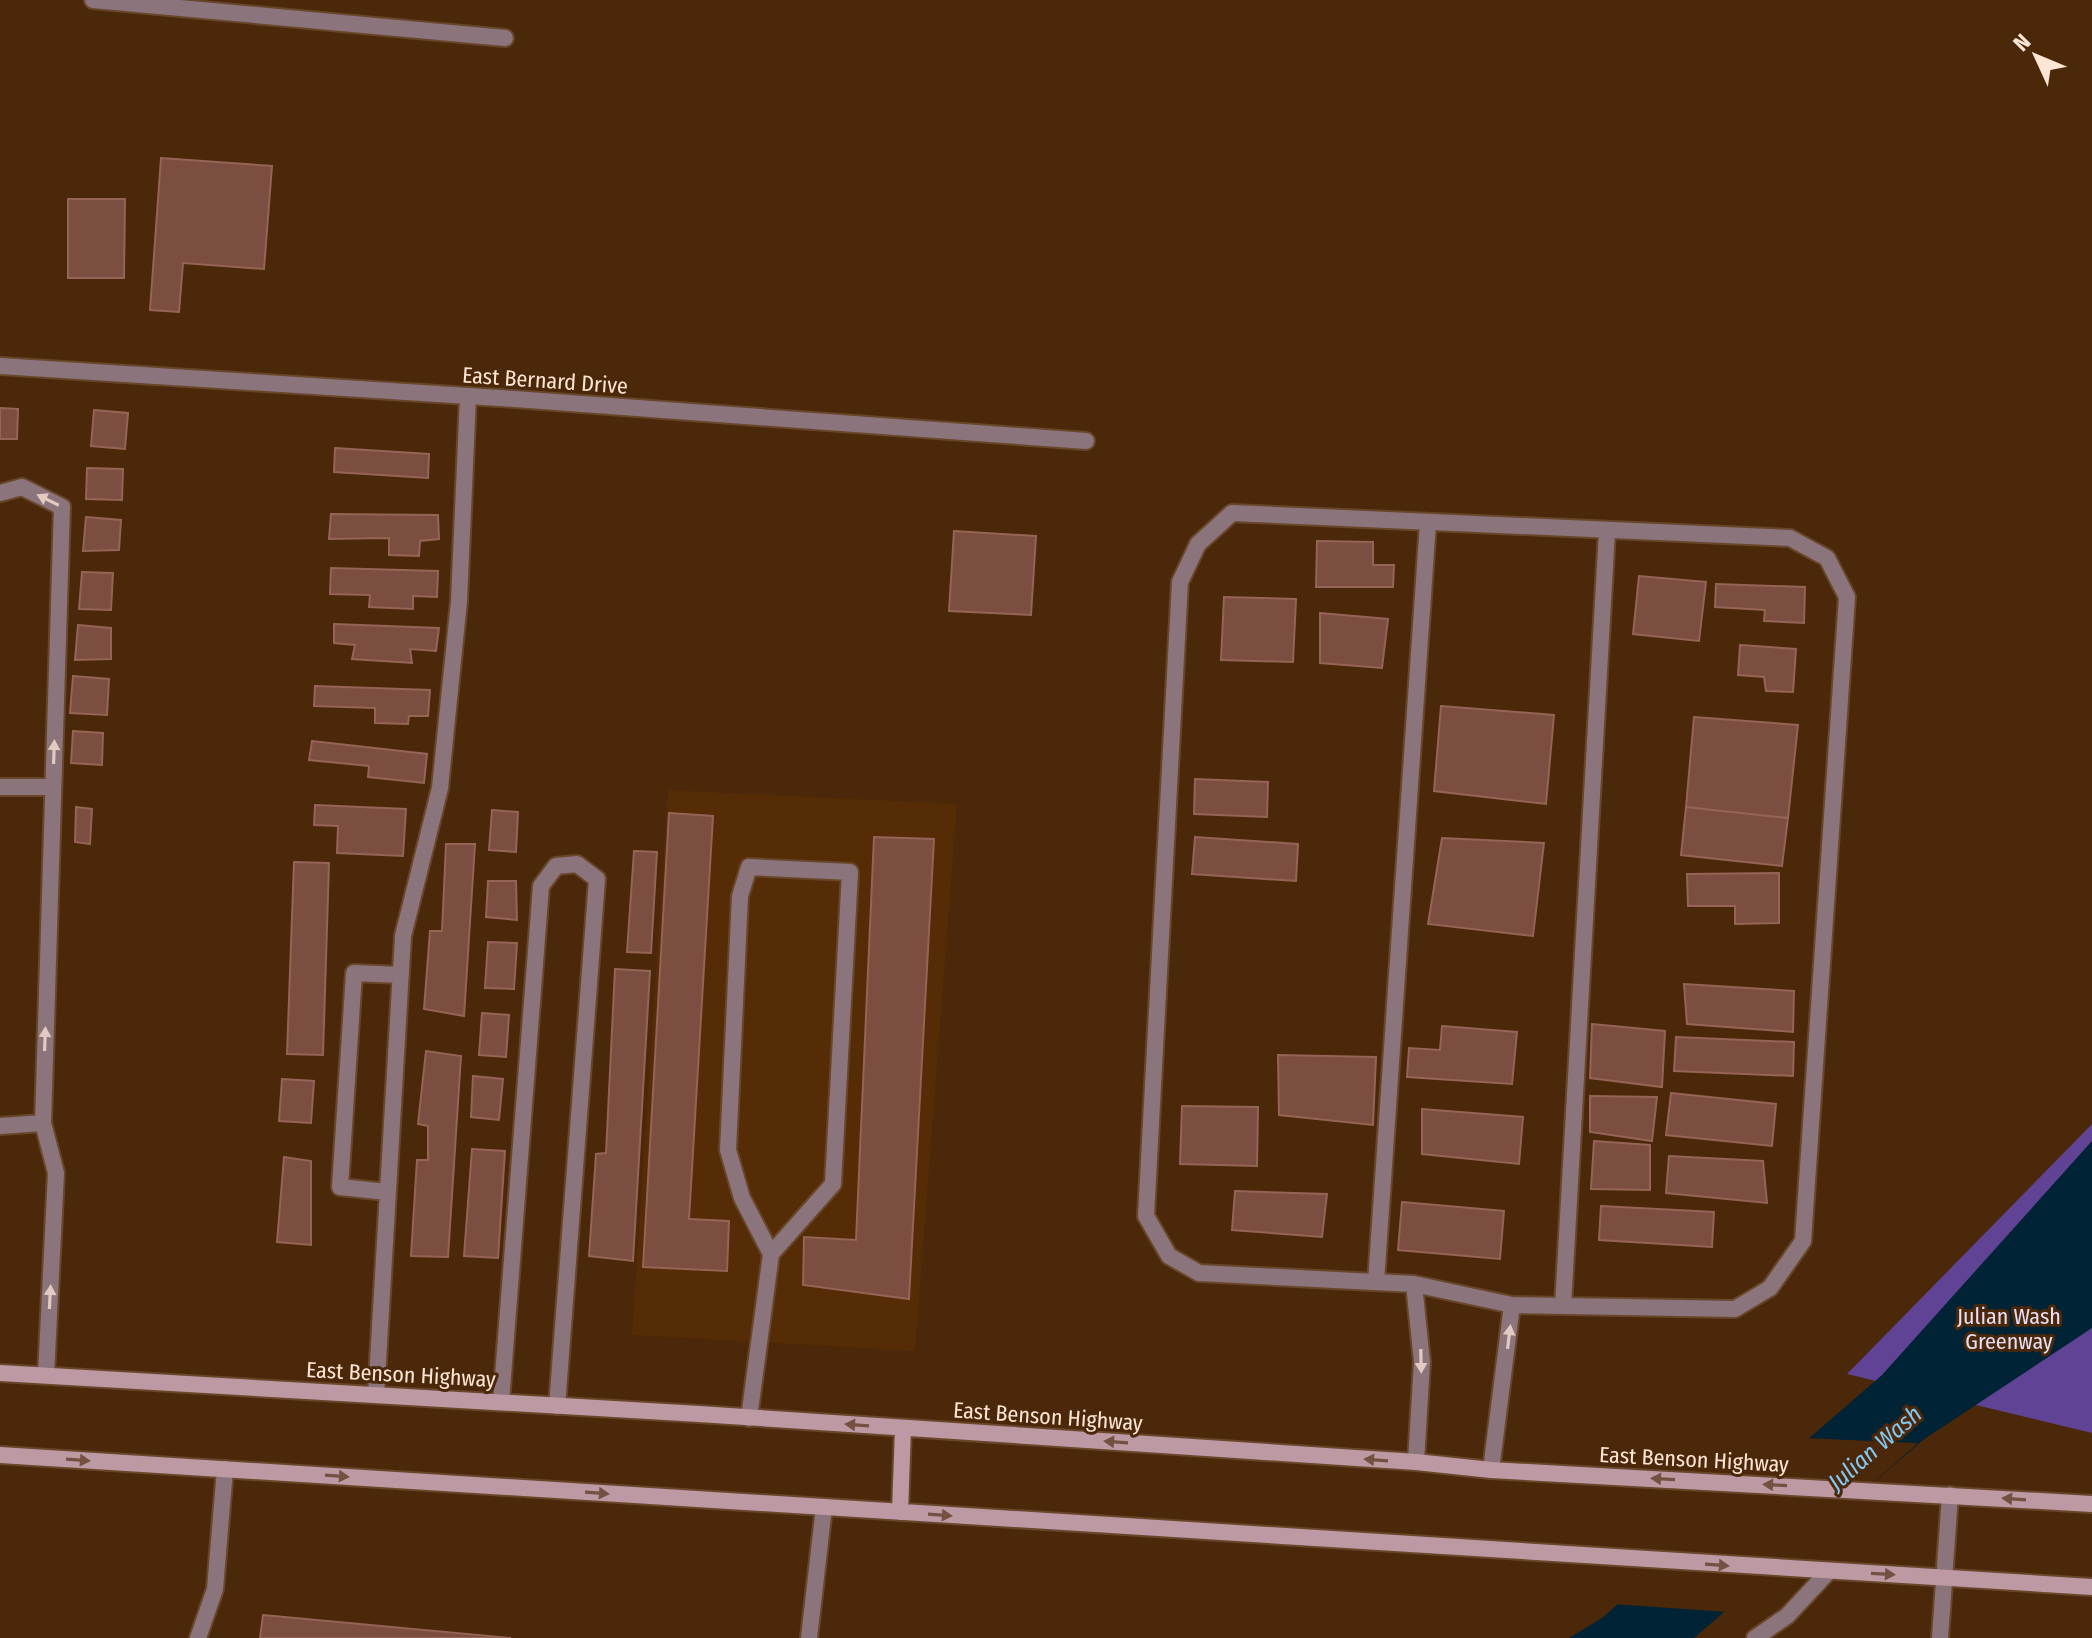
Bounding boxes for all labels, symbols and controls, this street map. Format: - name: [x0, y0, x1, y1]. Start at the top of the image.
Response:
- north arrow: [1996, 16, 2076, 96]
- text: N: [2008, 28, 2036, 57]
- street label: East Bernard Drive: [461, 361, 629, 400]
- one-way arrow: [36, 494, 59, 507]
- one-way arrow: [47, 739, 60, 764]
- one-way arrow: [39, 1026, 52, 1051]
- one-way arrow: [44, 1284, 57, 1309]
- park label: Julian Wash Greenway: [1957, 1303, 2061, 1355]
- one-way arrow: [1502, 1324, 1515, 1349]
- one-way arrow: [1414, 1349, 1427, 1374]
- street label: East Benson Highway: [305, 1356, 497, 1393]
- street label: East Benson Highway: [952, 1396, 1144, 1437]
- water label: Julian Wash: [1821, 1400, 1927, 1497]
- one-way arrow: [844, 1418, 869, 1431]
- one-way arrow: [1103, 1435, 1128, 1448]
- street label: East Benson Highway: [1598, 1441, 1790, 1478]
- one-way arrow: [1363, 1453, 1388, 1466]
- one-way arrow: [66, 1454, 91, 1467]
- one-way arrow: [325, 1470, 350, 1483]
- one-way arrow: [1650, 1472, 1675, 1485]
- one-way arrow: [1762, 1478, 1787, 1491]
- one-way arrow: [585, 1487, 610, 1500]
- one-way arrow: [2001, 1492, 2026, 1505]
- one-way arrow: [928, 1508, 953, 1521]
- one-way arrow: [1705, 1558, 1730, 1571]
- one-way arrow: [1871, 1568, 1896, 1581]

